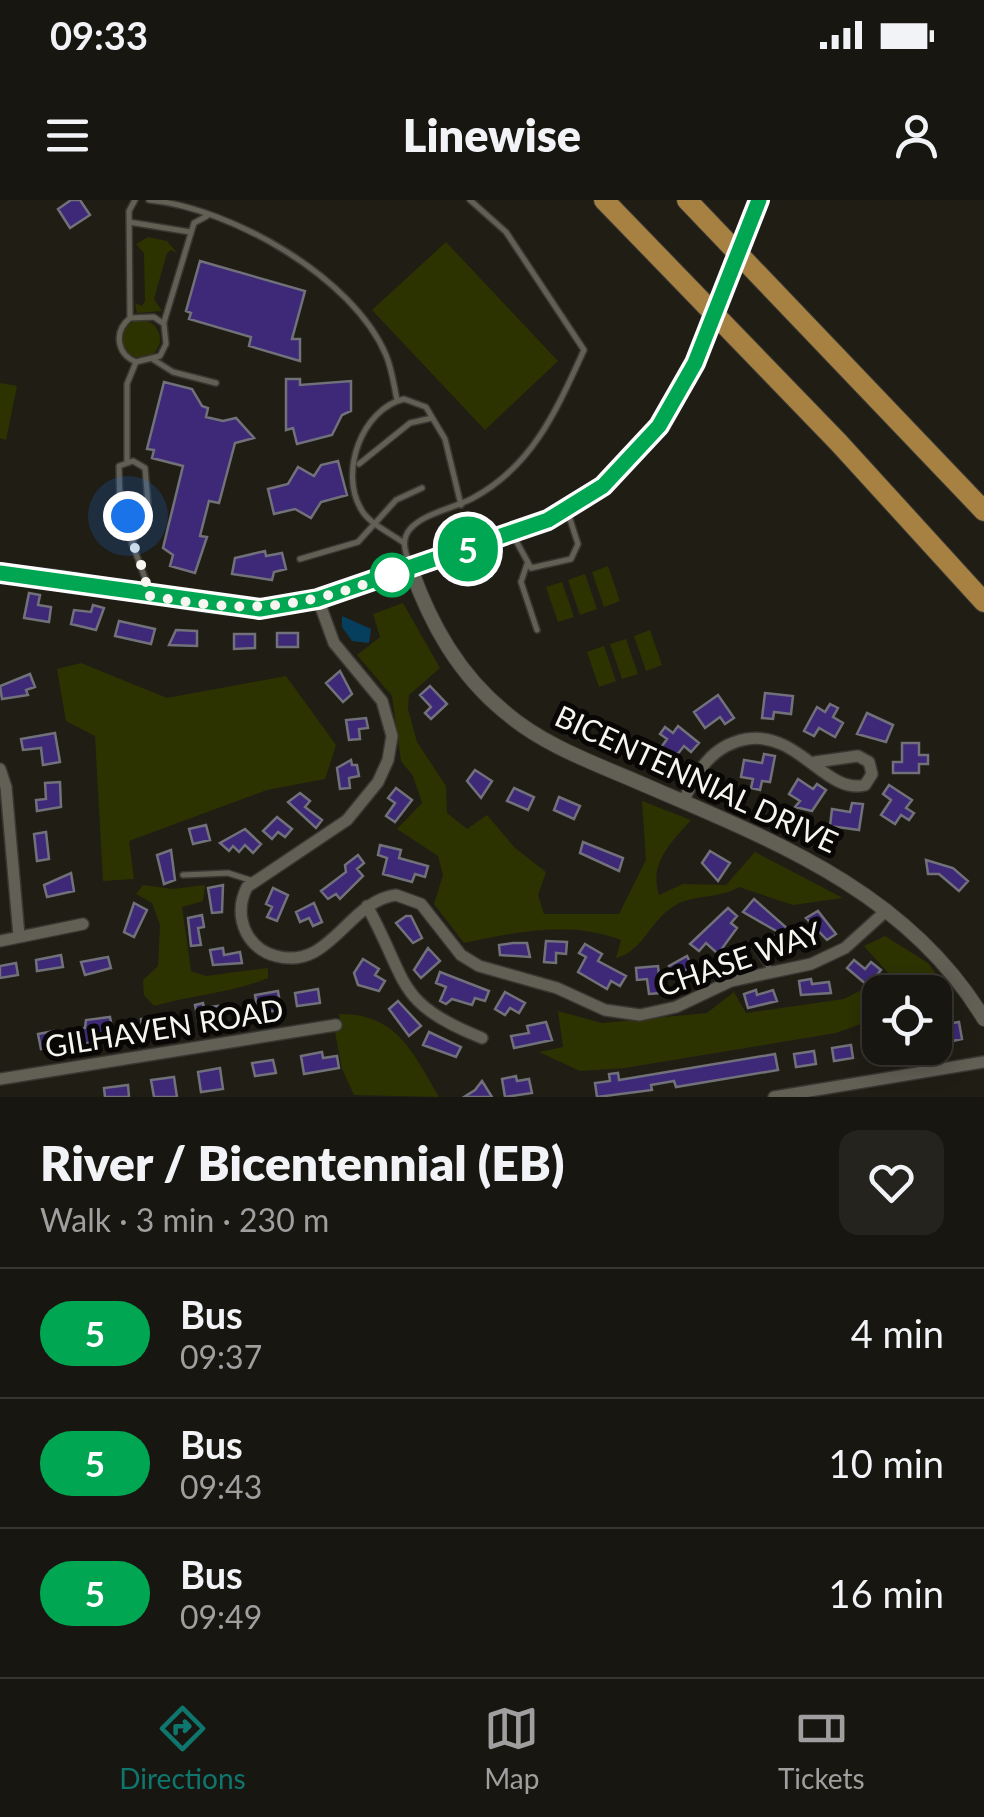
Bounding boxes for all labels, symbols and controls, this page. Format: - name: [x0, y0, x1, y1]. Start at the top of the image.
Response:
- text: 09:33: [50, 12, 148, 58]
- icon: menu: [40, 108, 95, 163]
- text: Linewise: [403, 108, 581, 162]
- icon: person: [889, 108, 944, 163]
- your location: [103, 491, 153, 541]
- line badge: 5: [436, 516, 500, 582]
- text: 5: [458, 528, 478, 570]
- unlabelled marker: [371, 554, 413, 596]
- street label: BICENTENNIAL DRIVE: [550, 697, 844, 859]
- street label: CHASE WAY: [652, 913, 826, 1003]
- map controls: [862, 975, 952, 1065]
- button: locate: [862, 975, 952, 1065]
- street label: GILHAVEN ROAD: [42, 990, 286, 1064]
- button: heart: [839, 1130, 944, 1235]
- text: River / Bicentennial (EB): [40, 1134, 564, 1191]
- text: Walk · 3 min · 230 m: [40, 1200, 329, 1239]
- text: Bus: [180, 1291, 243, 1337]
- text: 4 min: [851, 1310, 944, 1356]
- text: 5: [85, 1312, 105, 1354]
- text: 09:37: [180, 1337, 262, 1376]
- text: Bus: [180, 1421, 243, 1467]
- text: 10 min: [829, 1440, 944, 1486]
- text: 5: [85, 1442, 105, 1484]
- text: 09:43: [180, 1467, 262, 1506]
- text: Bus: [180, 1551, 243, 1597]
- text: 16 min: [829, 1570, 944, 1616]
- text: 5: [85, 1572, 105, 1614]
- text: 09:49: [180, 1597, 262, 1636]
- tab: Directions: [119, 1701, 246, 1795]
- tab: Map: [484, 1701, 539, 1795]
- tab: Tickets: [778, 1701, 865, 1795]

